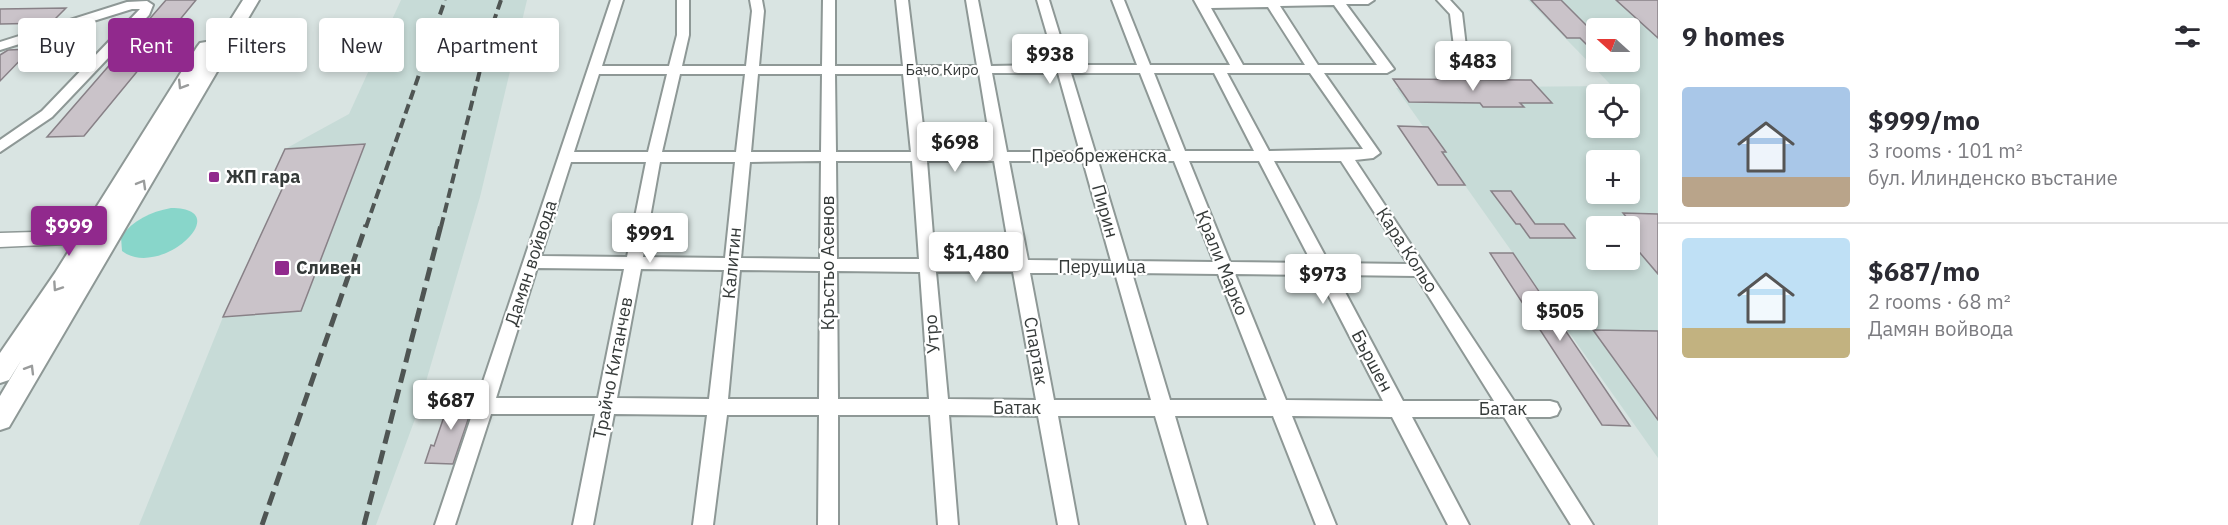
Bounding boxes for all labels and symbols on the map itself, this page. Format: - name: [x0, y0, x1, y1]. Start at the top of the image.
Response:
- north arrow: [1586, 18, 1640, 72]
- pin: $938: [1014, 34, 1086, 85]
- pin: $483: [1437, 41, 1509, 92]
- street label: Бачо Киро: [905, 60, 979, 79]
- one-way arrow: [178, 79, 189, 90]
- pin: $698: [919, 122, 991, 173]
- street label: Преобреженска: [1031, 144, 1167, 167]
- place label: ЖП гара: [226, 165, 300, 188]
- marker: ЖП гара: [207, 170, 221, 184]
- one-way arrow: [135, 180, 147, 190]
- street label: Пирин: [1087, 181, 1124, 240]
- street label: Кръстьо Асенов: [816, 195, 839, 331]
- street label: Дамян войвода: [499, 197, 562, 329]
- street label: Кара Кольо: [1371, 203, 1443, 297]
- pin: $999: [33, 206, 105, 257]
- street label: Крали Марко: [1191, 207, 1254, 319]
- pin: $991: [614, 213, 686, 264]
- street label: Калитин: [717, 226, 746, 300]
- pin: $1,480: [927, 232, 1025, 283]
- pin: $973: [1287, 254, 1359, 305]
- street label: Перущица: [1058, 255, 1146, 278]
- place label: Сливен: [296, 256, 361, 279]
- marker: Сливен: [273, 259, 291, 277]
- one-way arrow: [53, 281, 64, 292]
- pin: $505: [1524, 291, 1596, 342]
- street label: Трайчо Китанчев: [587, 295, 638, 441]
- street label: Утро: [918, 313, 945, 355]
- street label: Спартак: [1019, 315, 1054, 387]
- street label: Бършен: [1347, 326, 1398, 396]
- one-way arrow: [23, 365, 35, 375]
- pin: $687: [415, 380, 487, 431]
- street label: Батак: [993, 396, 1041, 419]
- street label: Батак: [1479, 397, 1527, 420]

